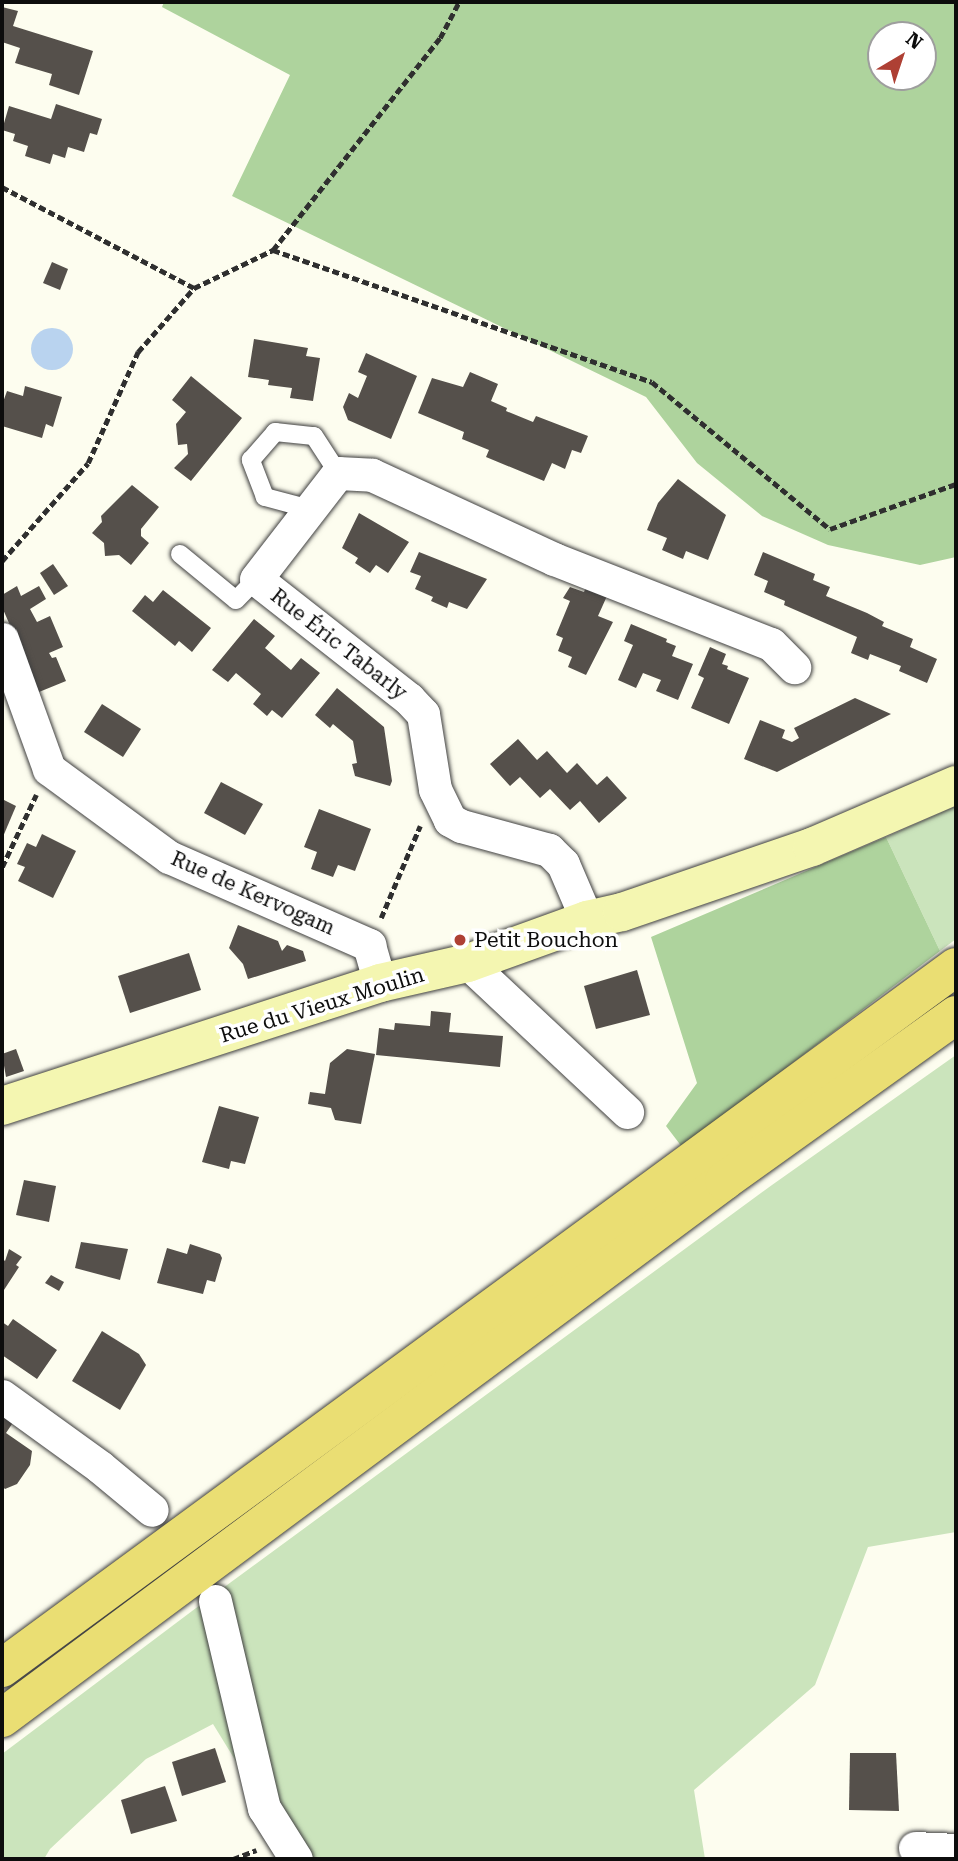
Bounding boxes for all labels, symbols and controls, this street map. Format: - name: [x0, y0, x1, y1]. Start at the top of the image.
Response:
- north arrow: [867, 21, 937, 91]
- text: N: [901, 27, 927, 54]
- street label: Rue Éric Tabarly: [266, 583, 412, 705]
- street label: Rue de Kervogam: [167, 846, 339, 940]
- place label: Petit Bouchon: [474, 927, 618, 953]
- marker: Petit Bouchon: [452, 932, 468, 948]
- street label: Rue du Vieux Moulin: [217, 962, 427, 1048]

